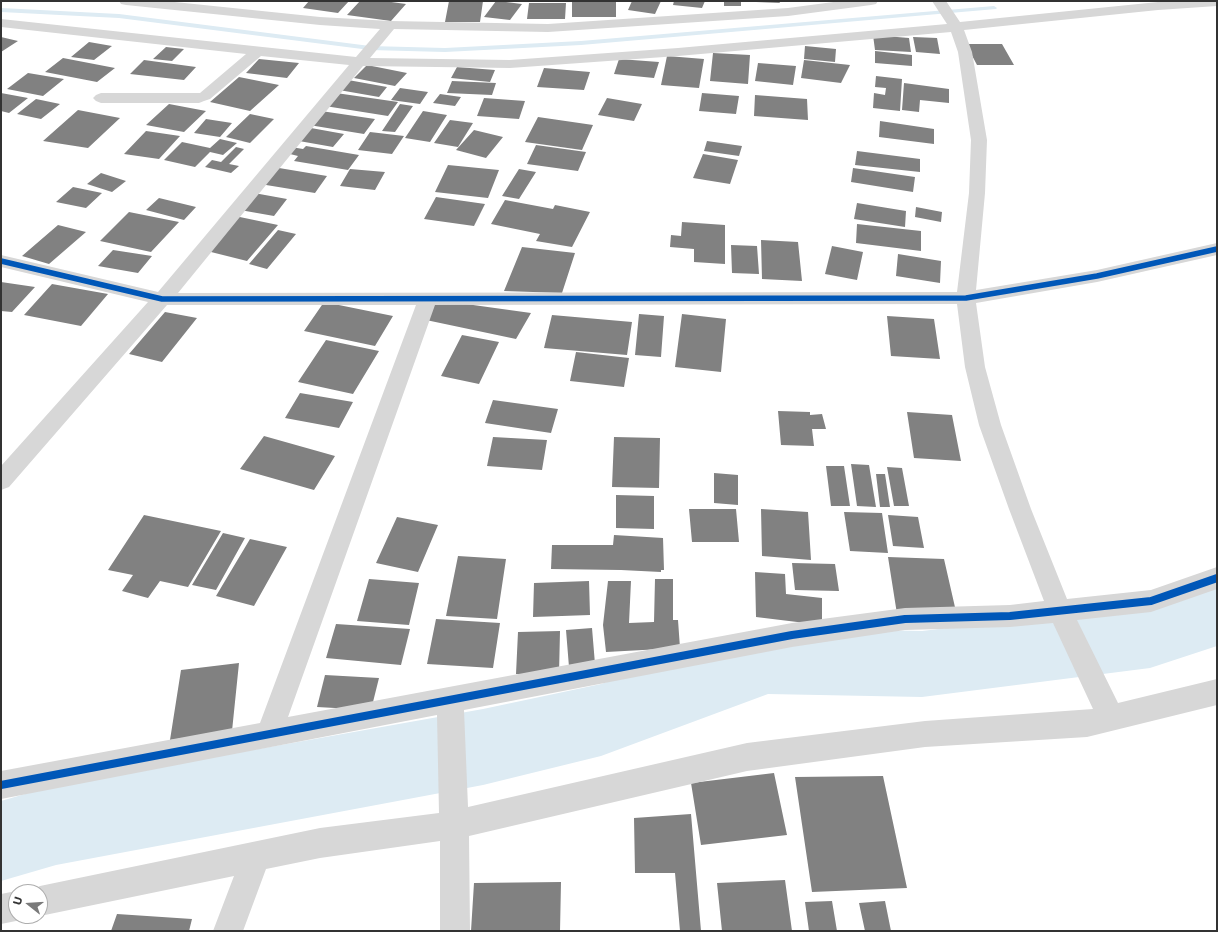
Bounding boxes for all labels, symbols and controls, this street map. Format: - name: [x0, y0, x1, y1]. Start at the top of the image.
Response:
- north arrow: [8, 884, 48, 924]
- text: U: [10, 895, 24, 906]

